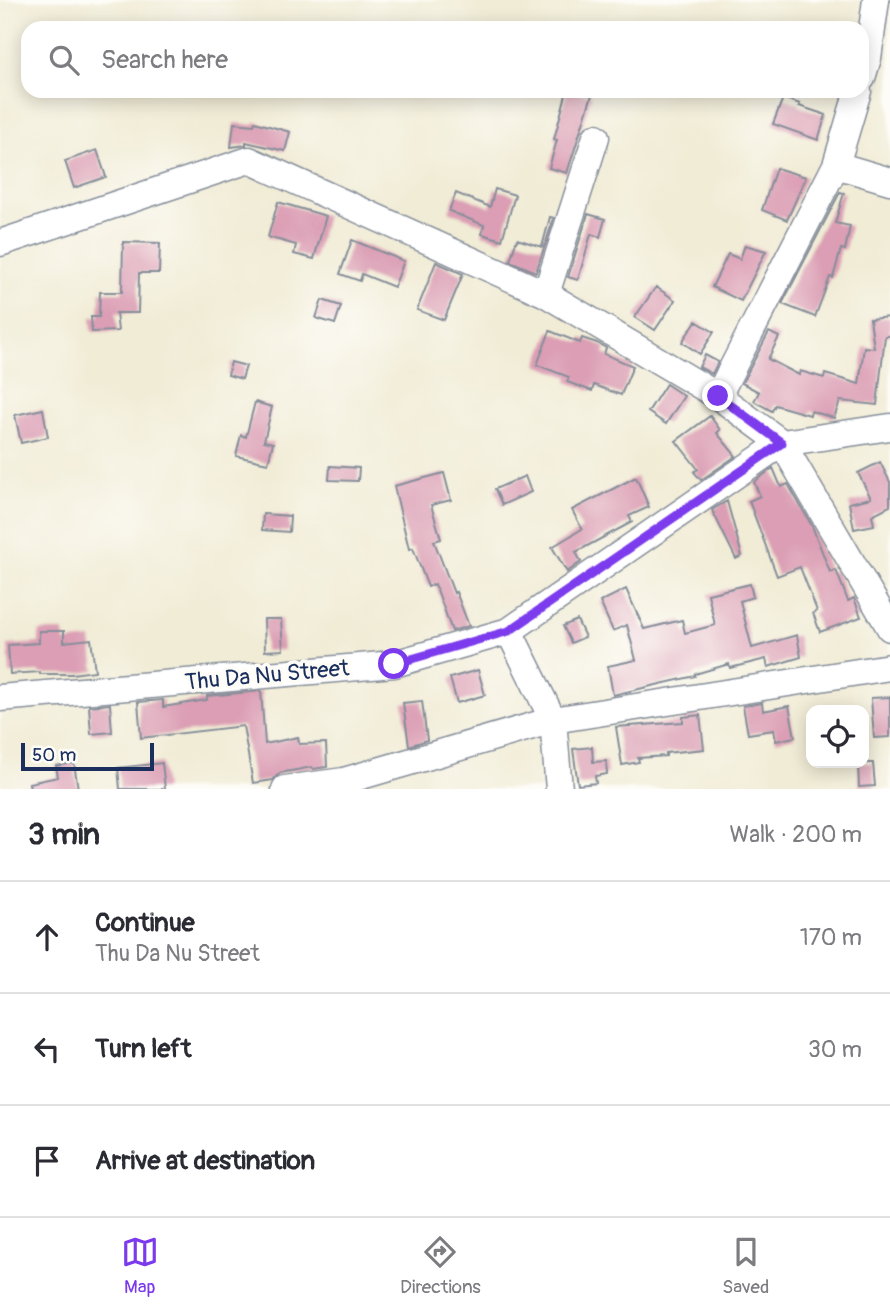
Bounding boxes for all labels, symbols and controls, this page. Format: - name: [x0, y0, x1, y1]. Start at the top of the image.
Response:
- search box: [21, 21, 869, 98]
- icon: search: [45, 41, 83, 79]
- text: Search here: [101, 44, 228, 76]
- route end: [702, 380, 733, 411]
- route start: [378, 648, 409, 679]
- street label: Thu Da Nu Street: [184, 653, 351, 697]
- map controls: [806, 705, 869, 768]
- button: locate: [806, 705, 869, 768]
- scale bar: [21, 740, 154, 772]
- text: 50 m: [32, 743, 76, 767]
- text: 3 min: [28, 816, 100, 853]
- text: Walk · 200 m: [729, 820, 862, 849]
- text: Continue: [95, 907, 195, 939]
- icon: ahead: [28, 918, 66, 956]
- text: 170 m: [800, 923, 862, 952]
- text: Thu Da Nu Street: [95, 939, 260, 968]
- icon: left: [28, 1030, 66, 1068]
- text: Turn left: [95, 1033, 191, 1065]
- text: 30 m: [808, 1035, 862, 1064]
- icon: arrive: [28, 1142, 66, 1180]
- text: Arrive at destination: [95, 1145, 315, 1177]
- tab: Map: [121, 1233, 159, 1299]
- tab: Directions: [400, 1233, 481, 1299]
- tab: Saved: [722, 1233, 769, 1299]

